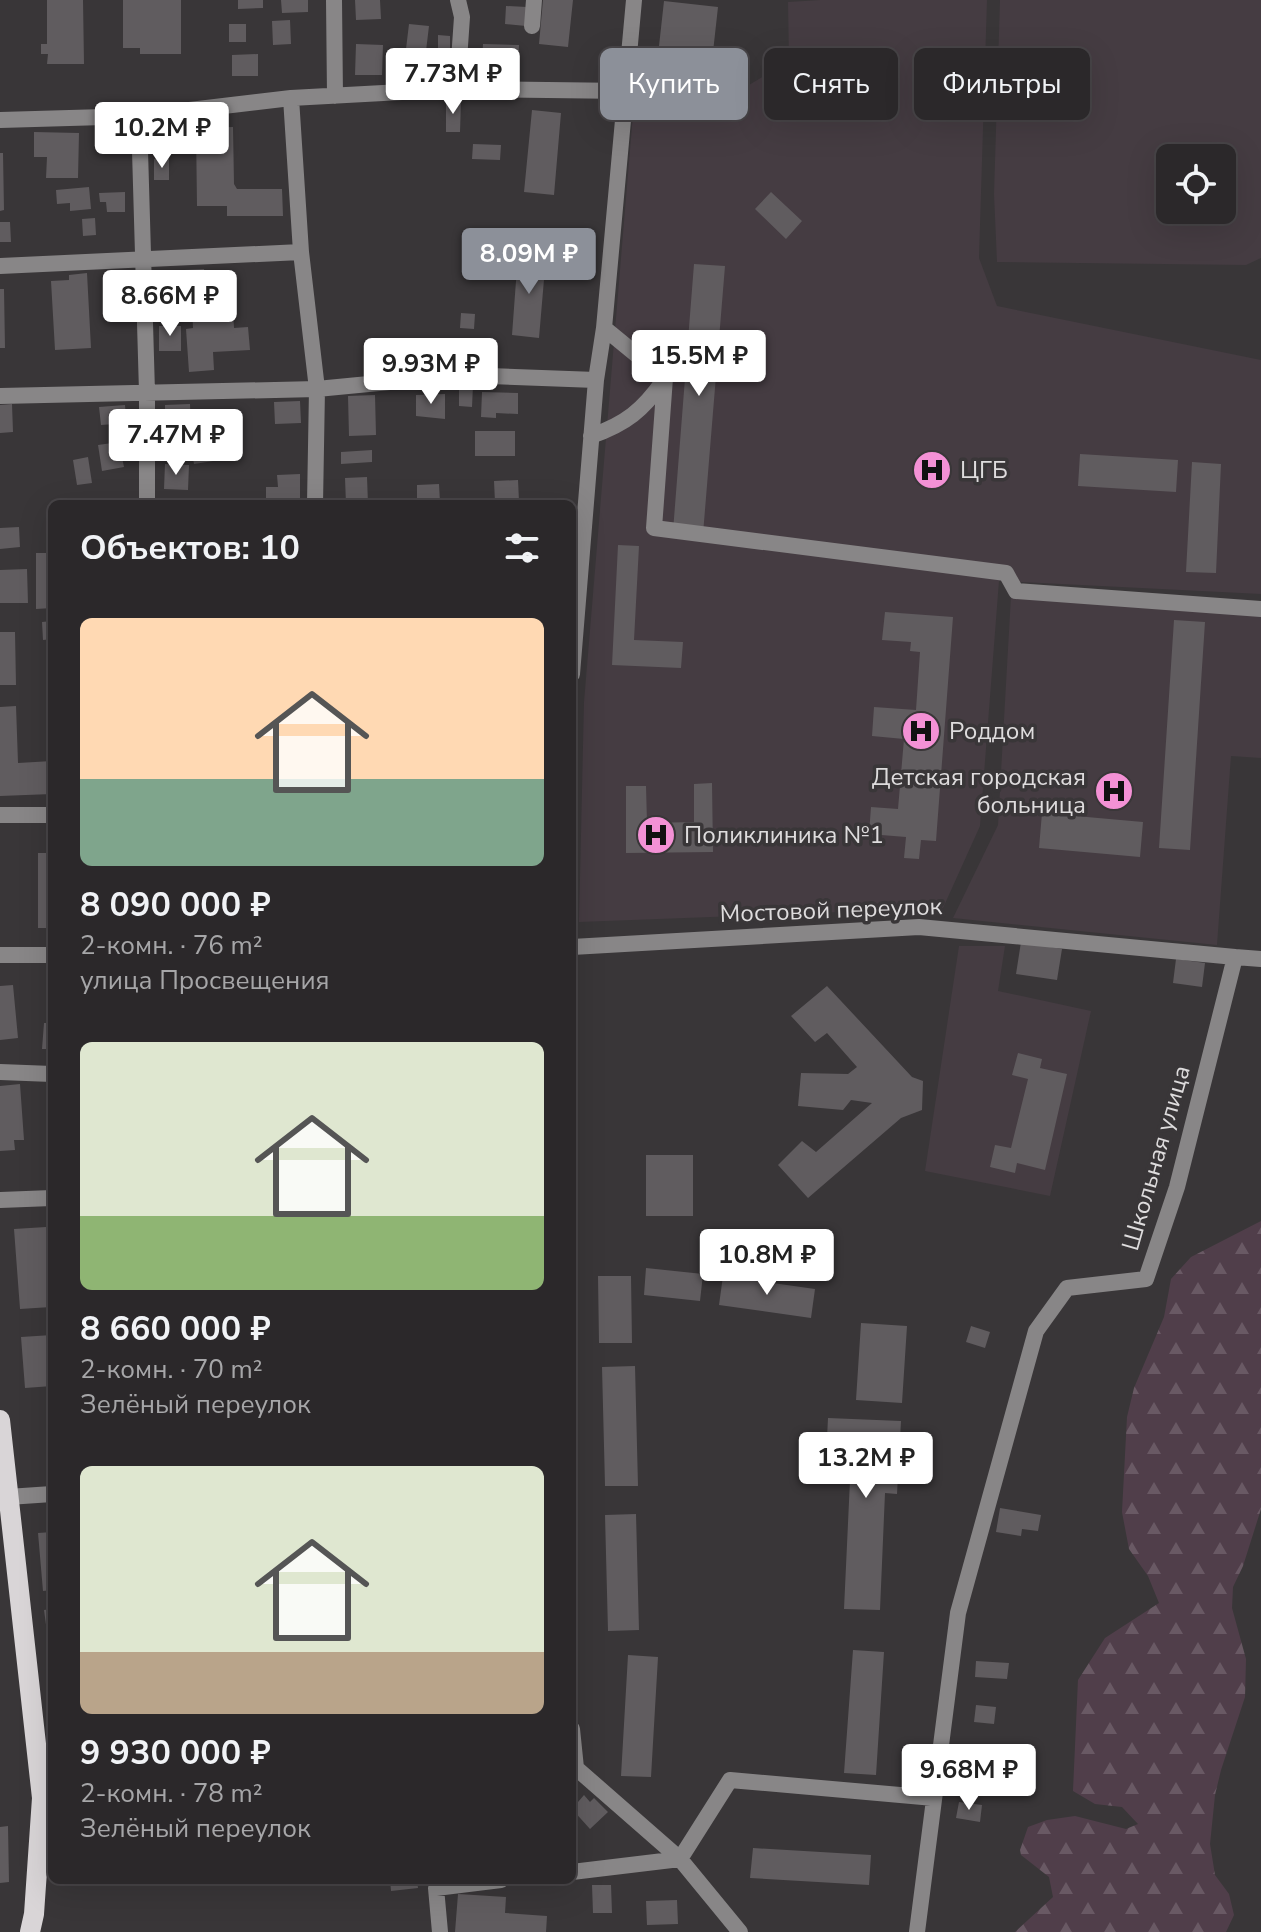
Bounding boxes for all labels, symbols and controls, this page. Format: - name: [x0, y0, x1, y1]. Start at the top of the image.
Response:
- pin: 7.73M ₽: [379, 48, 527, 116]
- chip: Купить: [600, 48, 748, 120]
- chip: Снять: [764, 48, 898, 120]
- chip: Фильтры: [914, 48, 1090, 120]
- text: 7.73M ₽: [404, 56, 502, 91]
- pin: 10.2M ₽: [88, 102, 236, 170]
- text: 10.2M ₽: [113, 110, 211, 145]
- map controls: [1156, 144, 1236, 224]
- button: locate: [1156, 144, 1236, 224]
- pin: 8.09M ₽: [455, 228, 603, 296]
- text: 8.09M ₽: [480, 236, 578, 271]
- pin: 8.66M ₽: [96, 270, 244, 338]
- text: 8.66M ₽: [121, 278, 219, 313]
- pin: 15.5M ₽: [625, 330, 773, 398]
- pin: 9.93M ₽: [357, 338, 505, 406]
- text: 15.5M ₽: [650, 338, 748, 373]
- text: 9.93M ₽: [382, 346, 480, 381]
- pin: 7.47M ₽: [102, 409, 250, 477]
- text: 7.47M ₽: [127, 417, 225, 452]
- hospital icon: ЦГБ: [911, 449, 953, 491]
- place label: ЦГБ: [960, 454, 1008, 486]
- text: Объектов: 10: [80, 525, 300, 571]
- icon: filters: [500, 526, 544, 570]
- icon: home: [240, 670, 384, 814]
- hospital icon: Роддом: [900, 710, 942, 752]
- place label: Роддом: [949, 715, 1035, 747]
- place label: Детская городская больница: [872, 761, 1086, 821]
- hospital icon: Детская городская больница: [1093, 770, 1135, 812]
- hospital icon: Поликлиника №1: [635, 814, 677, 856]
- place label: Поликлиника №1: [684, 819, 884, 851]
- text: 8 090 000 ₽: [80, 882, 271, 928]
- street label: Мостовой переулок: [719, 890, 943, 930]
- text: 2-комн. · 76 m²: [80, 928, 263, 963]
- text: улица Просвещения: [80, 963, 330, 998]
- street label: Школьная улица: [1114, 1062, 1198, 1254]
- icon: home: [240, 1094, 384, 1238]
- pin: 10.8M ₽: [693, 1229, 841, 1297]
- text: 10.8M ₽: [718, 1237, 816, 1272]
- text: 8 660 000 ₽: [80, 1306, 271, 1352]
- text: 2-комн. · 70 m²: [80, 1352, 263, 1387]
- text: Зелёный переулок: [80, 1387, 311, 1422]
- pin: 13.2M ₽: [792, 1432, 940, 1500]
- text: 13.2M ₽: [817, 1440, 915, 1475]
- icon: home: [240, 1518, 384, 1662]
- text: 9 930 000 ₽: [80, 1730, 271, 1776]
- pin: 9.68M ₽: [895, 1744, 1043, 1812]
- text: 9.68M ₽: [920, 1752, 1018, 1787]
- text: 2-комн. · 78 m²: [80, 1776, 263, 1811]
- text: Зелёный переулок: [80, 1811, 311, 1846]

